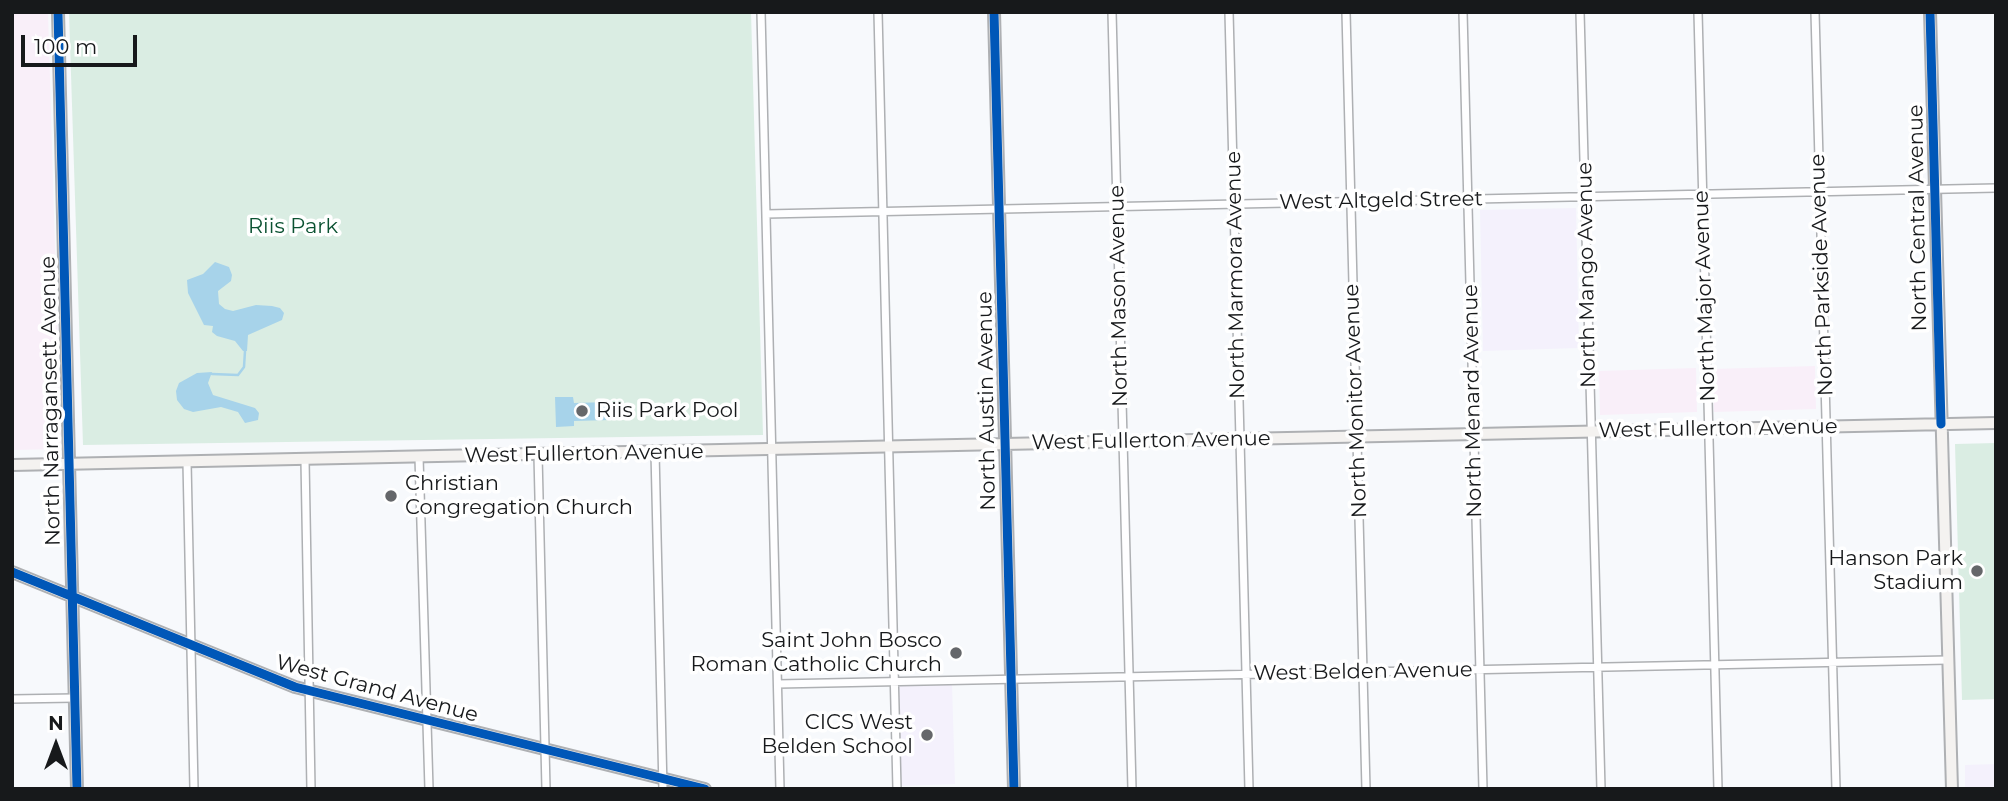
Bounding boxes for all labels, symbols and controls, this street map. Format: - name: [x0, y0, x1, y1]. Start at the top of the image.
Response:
- scale bar: [24, 21, 140, 65]
- text: 100 m: [34, 34, 97, 59]
- street label: North Central Avenue: [1903, 104, 1933, 332]
- street label: North Marmora Avenue: [1221, 151, 1251, 399]
- street label: North Parkside Avenue: [1805, 153, 1839, 397]
- street label: North Mango Avenue: [1572, 162, 1602, 388]
- street label: North Mason Avenue: [1104, 185, 1134, 407]
- street label: West Altgeld Street: [1279, 187, 1483, 215]
- street label: North Major Avenue: [1689, 190, 1721, 402]
- park label: Riis Park: [248, 214, 338, 240]
- street label: North Narragansett Avenue: [36, 256, 66, 546]
- street label: North Monitor Avenue: [1339, 283, 1373, 519]
- street label: North Menard Avenue: [1458, 284, 1488, 518]
- street label: North Austin Avenue: [972, 291, 1002, 511]
- place label: Riis Park Pool: [596, 398, 738, 424]
- marker: Riis Park Pool: [574, 403, 590, 419]
- street label: West Fullerton Avenue: [1598, 414, 1838, 444]
- street label: West Fullerton Avenue: [1031, 426, 1271, 456]
- street label: West Fullerton Avenue: [464, 439, 704, 469]
- place label: Christian Congregation Church: [405, 471, 633, 521]
- marker: Christian Congregation Church: [383, 488, 399, 504]
- place label: Hanson Park Stadium: [1828, 546, 1963, 596]
- marker: Hanson Park Stadium: [1969, 563, 1985, 579]
- place label: Saint John Bosco Roman Catholic Church: [690, 628, 942, 678]
- marker: Saint John Bosco Roman Catholic Church: [948, 645, 964, 661]
- street label: West Grand Avenue: [273, 650, 481, 728]
- street label: West Belden Avenue: [1253, 657, 1473, 687]
- north arrow: [21, 710, 91, 780]
- place label: CICS West Belden School: [761, 710, 913, 760]
- text: N: [48, 712, 64, 735]
- marker: CICS West Belden School: [919, 727, 935, 743]

